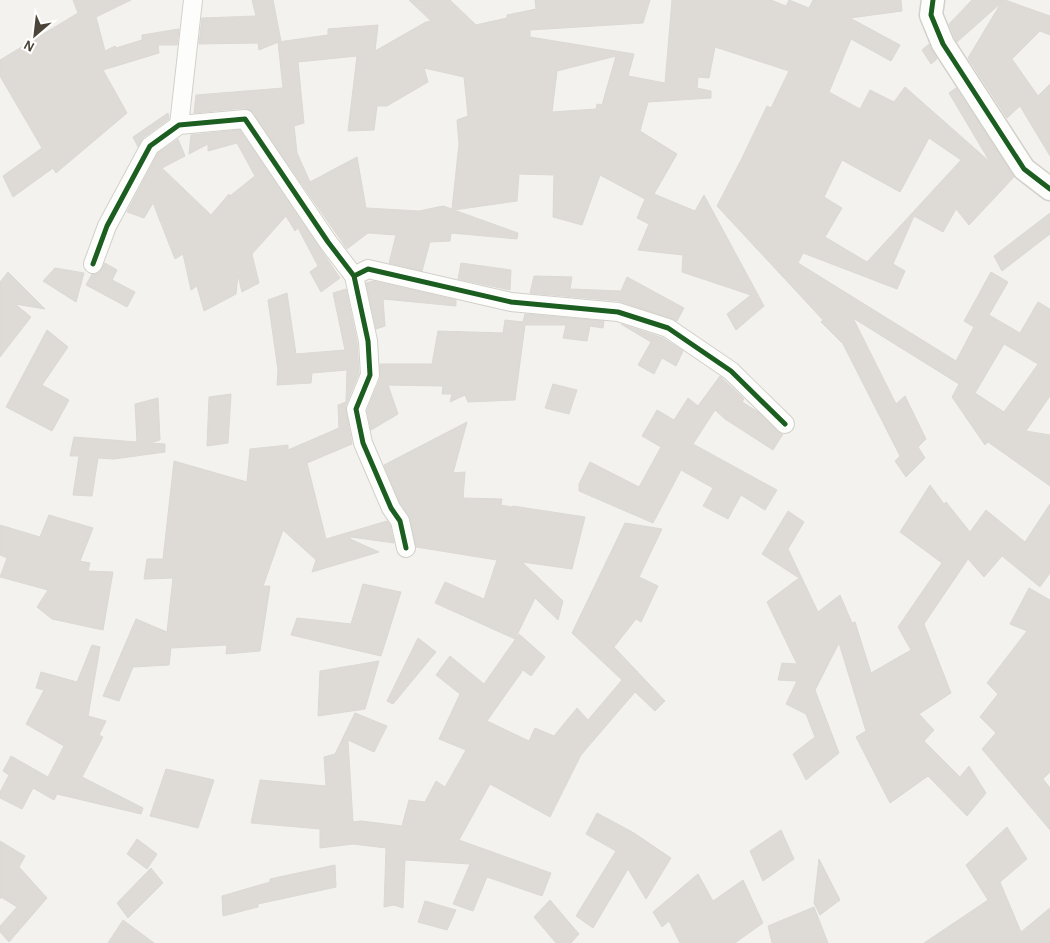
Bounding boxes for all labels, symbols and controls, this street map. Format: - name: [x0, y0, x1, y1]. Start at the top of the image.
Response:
- north arrow: [10, 10, 60, 60]
- text: N: [22, 37, 37, 54]

